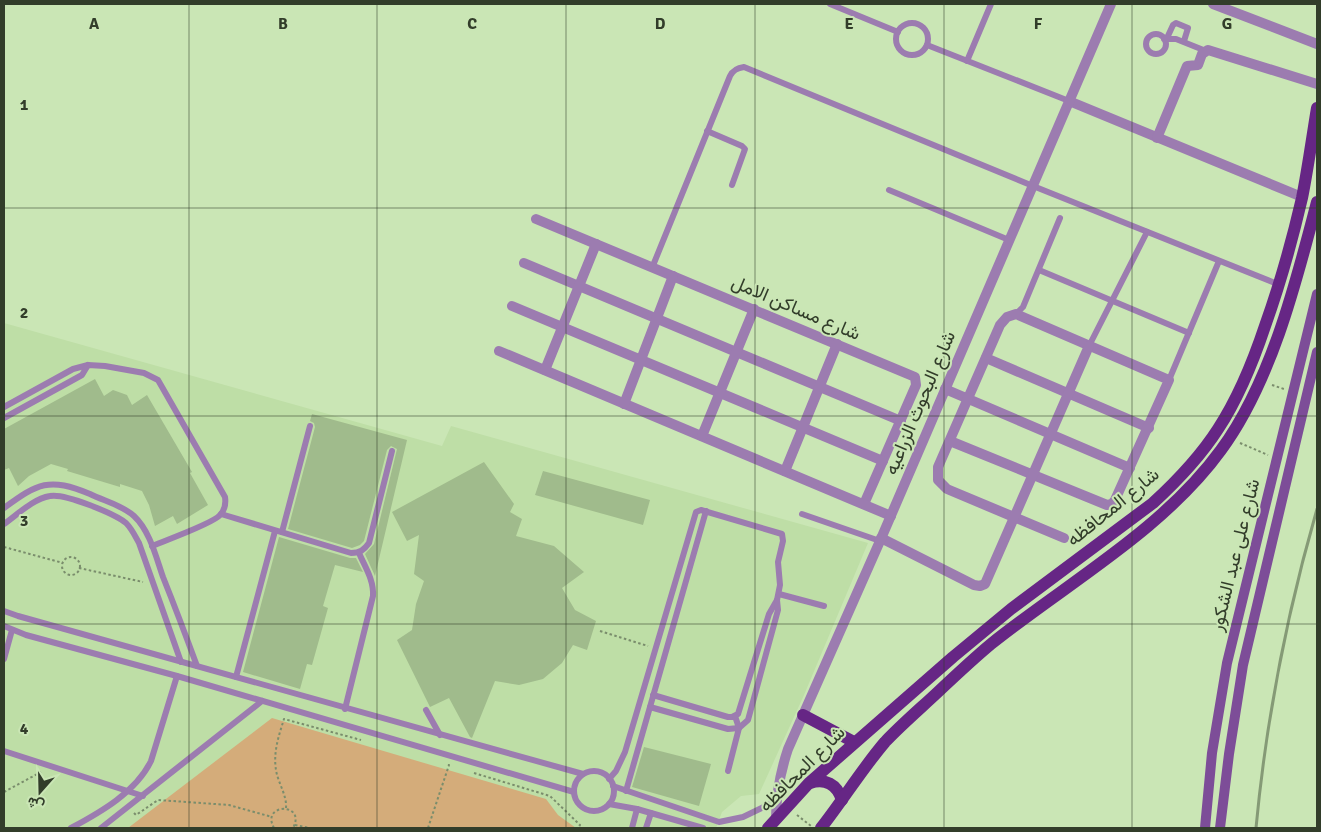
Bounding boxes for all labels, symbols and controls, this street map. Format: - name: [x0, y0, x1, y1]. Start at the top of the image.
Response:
- text: A: [89, 14, 100, 34]
- text: B: [278, 14, 288, 34]
- text: C: [467, 14, 477, 34]
- text: D: [655, 14, 666, 34]
- text: E: [844, 14, 854, 34]
- text: F: [1034, 14, 1043, 34]
- text: G: [1222, 14, 1232, 34]
- text: 1: [20, 95, 29, 115]
- street label: شارع مساكن الامل: [728, 270, 864, 346]
- text: 2: [20, 303, 28, 323]
- street label: شارع البحوث الزراعيه: [879, 327, 961, 479]
- street label: شارع المحافظه: [1062, 462, 1164, 552]
- street label: شارع على عبد الشكور: [1204, 476, 1266, 635]
- text: 3: [20, 511, 28, 531]
- text: 4: [20, 719, 29, 739]
- street label: شارع المحافظه: [754, 721, 850, 817]
- north arrow: [15, 767, 65, 817]
- text: ش: [25, 793, 47, 815]

